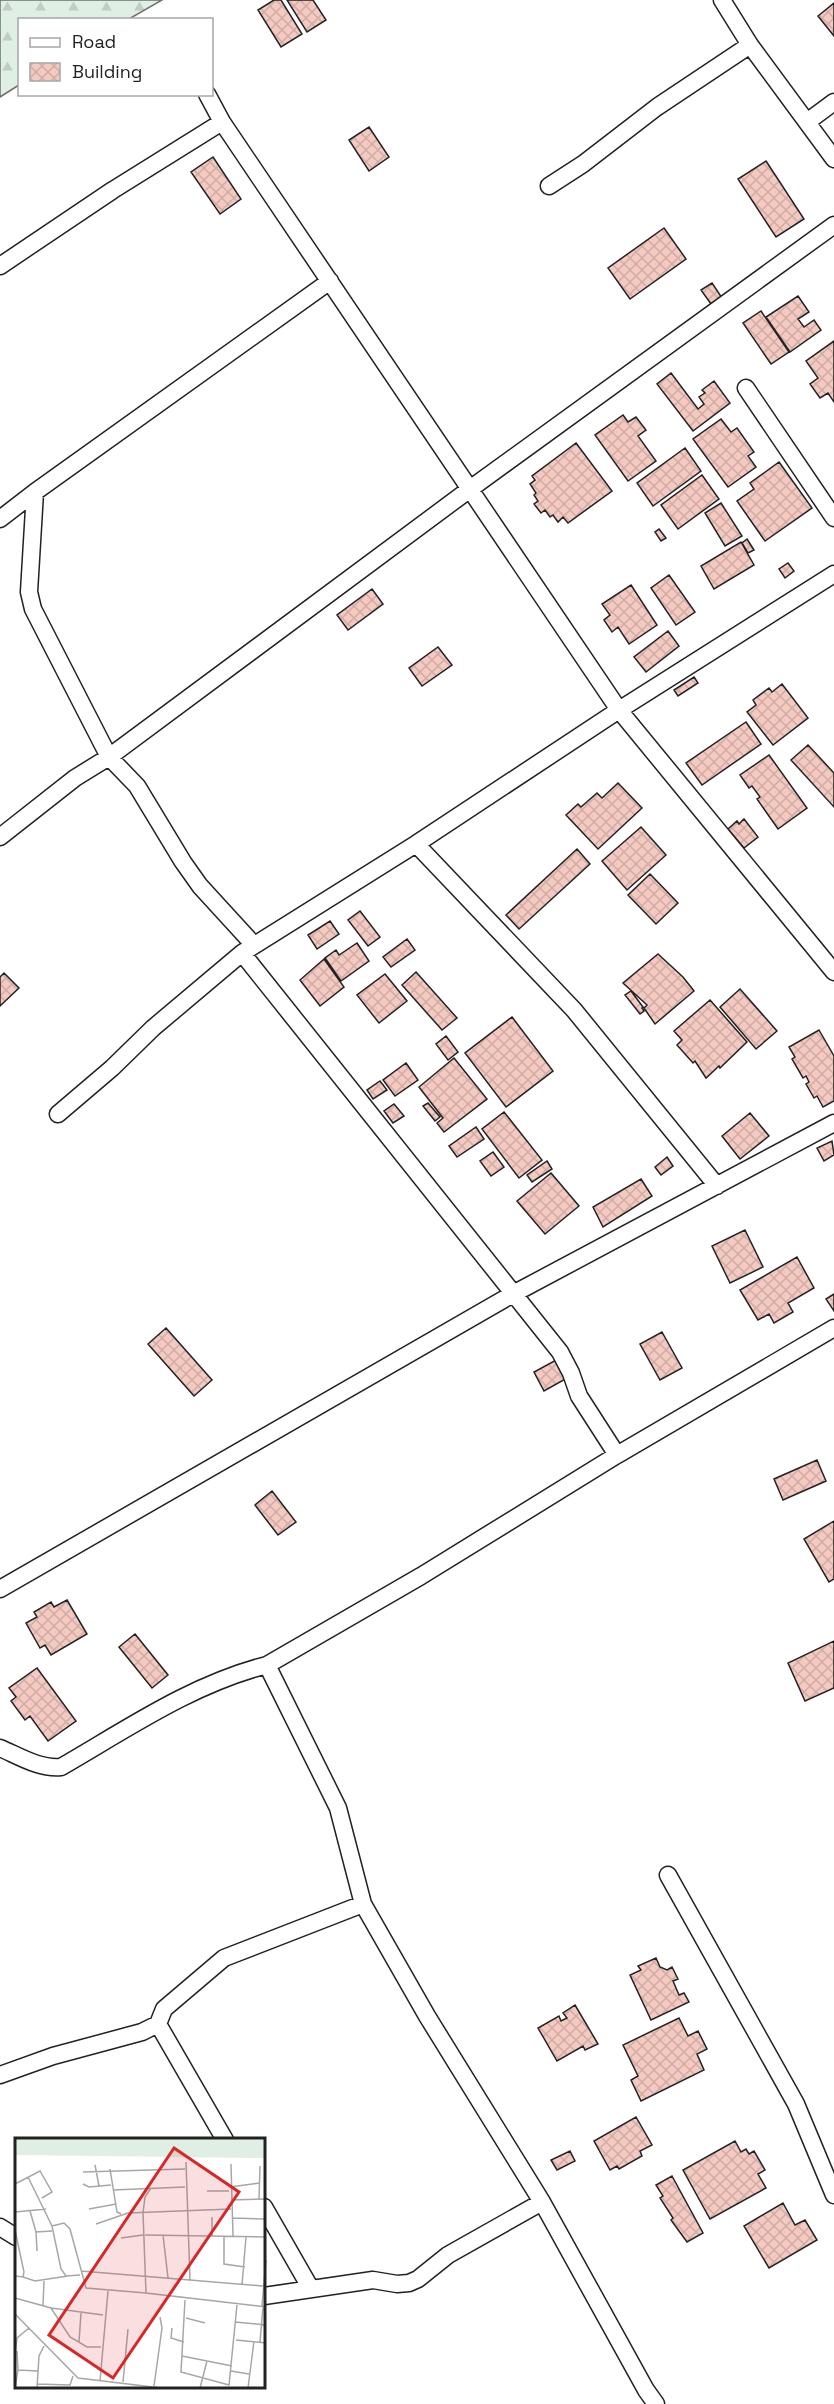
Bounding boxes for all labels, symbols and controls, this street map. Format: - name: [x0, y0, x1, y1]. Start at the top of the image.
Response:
- legend: [18, 18, 213, 96]
- text: Road: [72, 30, 116, 53]
- text: Building: [72, 60, 142, 83]
- inset map: [15, 2138, 266, 2389]

